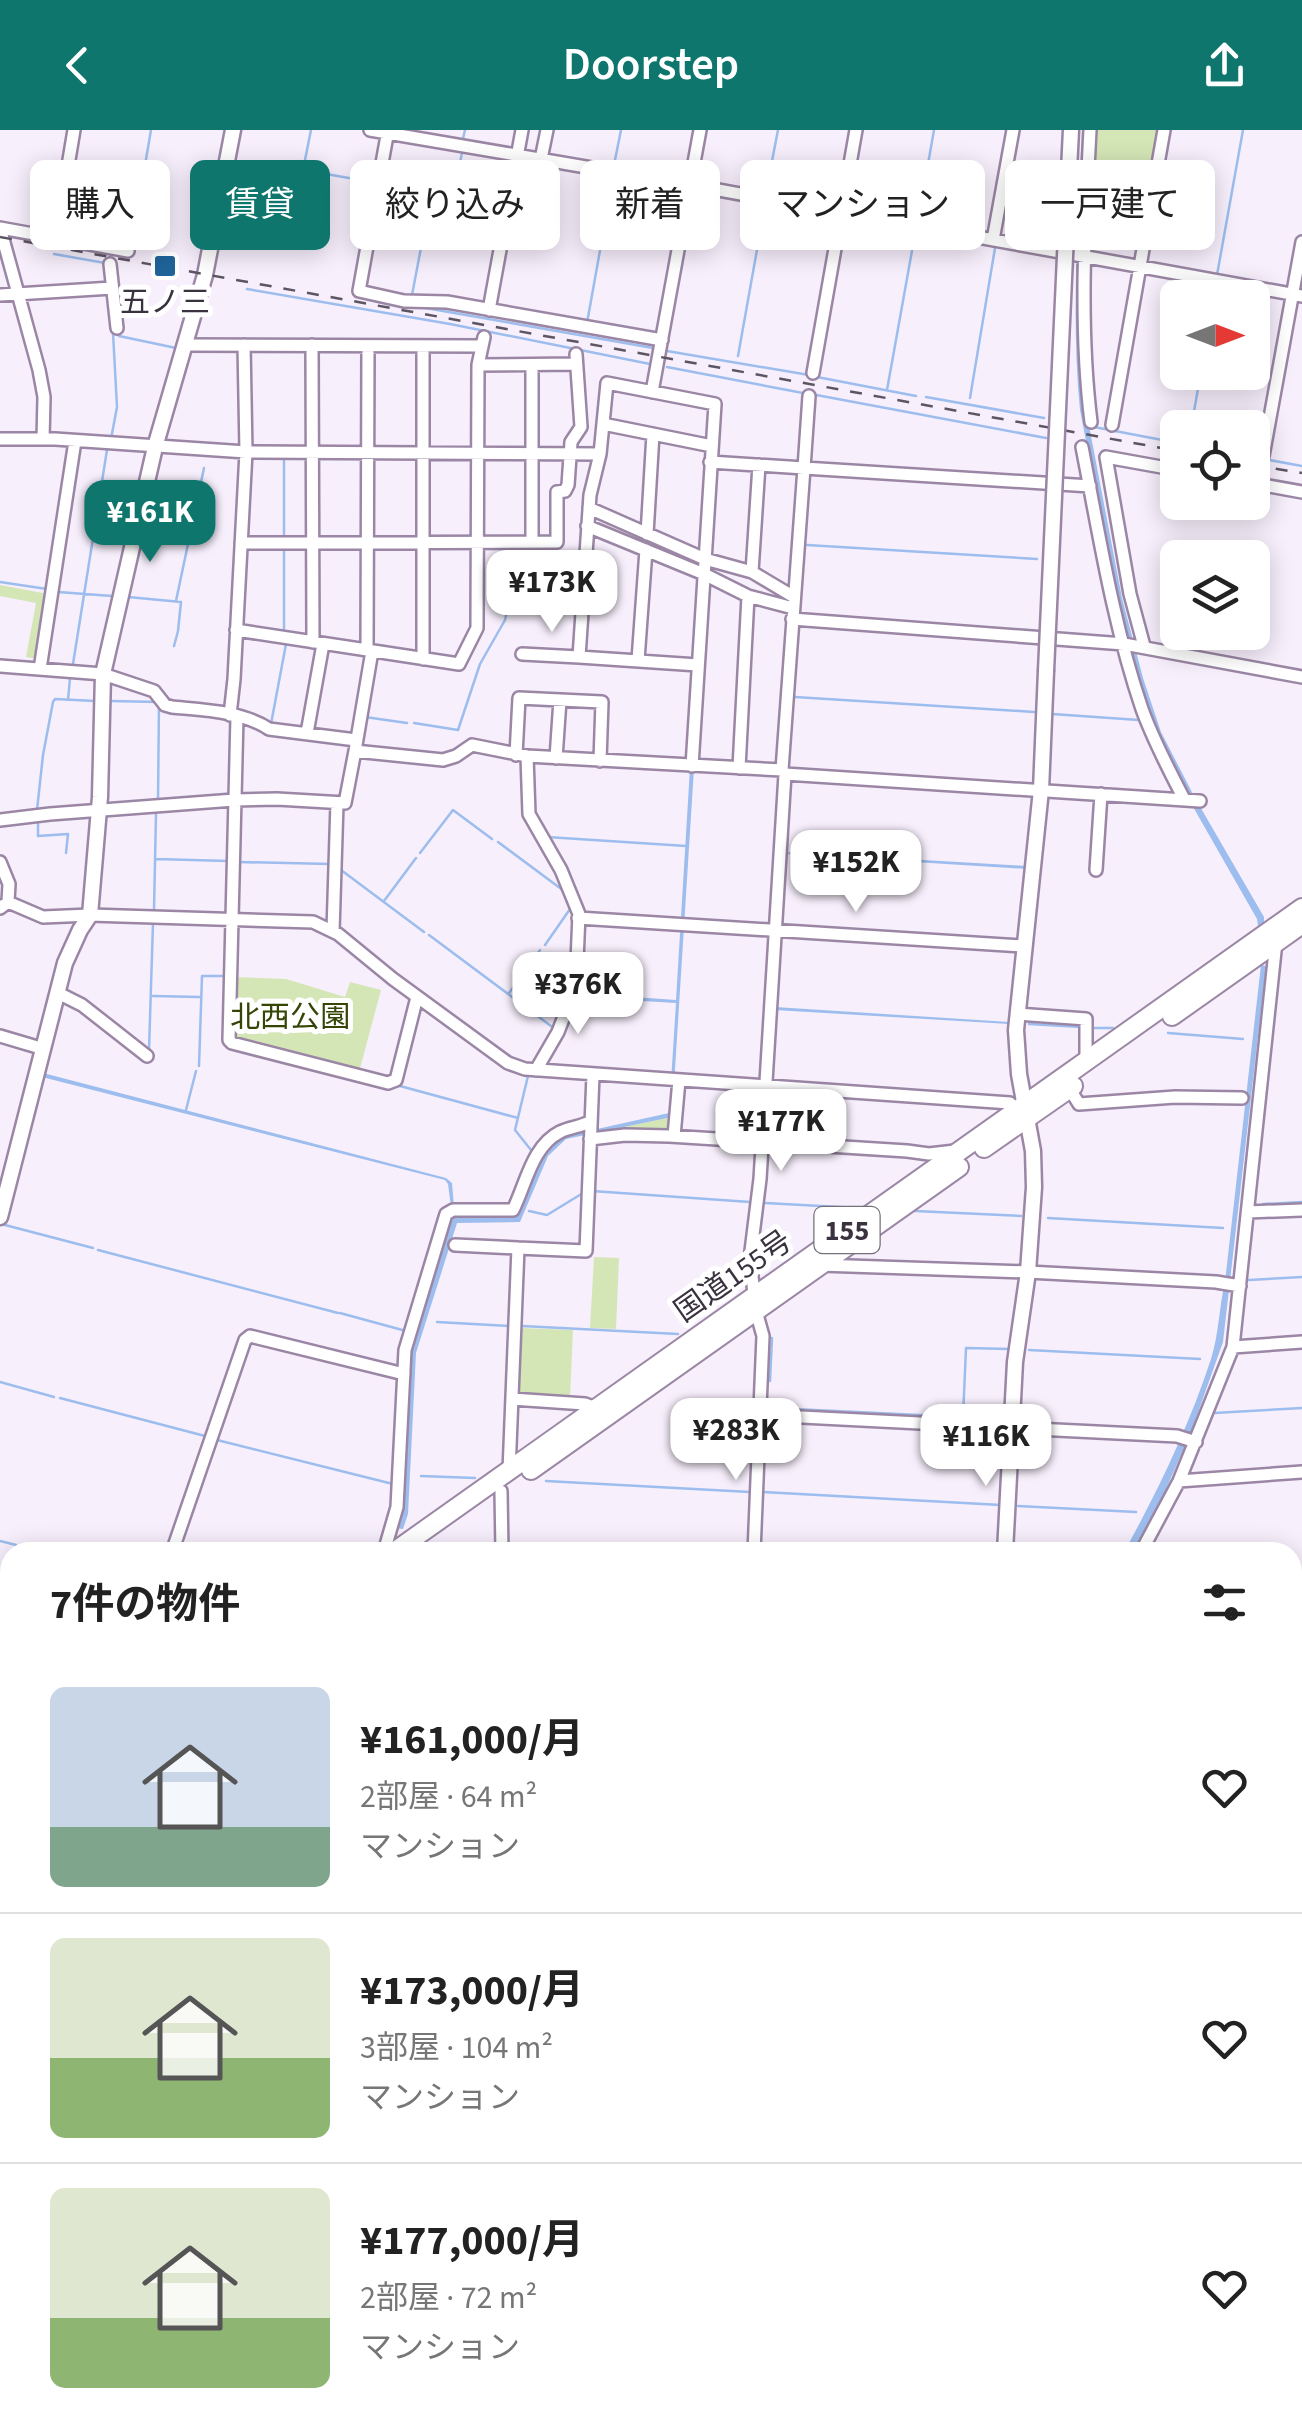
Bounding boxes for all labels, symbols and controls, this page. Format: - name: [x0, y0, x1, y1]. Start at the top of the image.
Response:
- text: Doorstep: [563, 33, 739, 97]
- icon: back: [50, 38, 105, 93]
- icon: share: [1197, 38, 1252, 93]
- chip: 購入: [30, 160, 170, 250]
- chip: 賃貸: [190, 160, 330, 250]
- chip: 絞り込み: [350, 160, 560, 250]
- chip: 新着: [580, 160, 720, 250]
- chip: マンション: [740, 160, 985, 250]
- chip: 一戸建て: [1005, 160, 1215, 250]
- marker: 五ノ三: [152, 253, 178, 279]
- north arrow: [1160, 280, 1270, 390]
- map controls: [1160, 280, 1270, 650]
- place label: 五ノ三: [120, 281, 210, 324]
- button: locate: [1160, 410, 1270, 520]
- pin: ¥161K: [80, 480, 220, 565]
- text: ¥161K: [106, 489, 194, 535]
- button: layers: [1160, 540, 1270, 650]
- pin: ¥173K: [482, 550, 622, 635]
- text: ¥173K: [508, 559, 596, 605]
- pin: ¥152K: [786, 830, 926, 915]
- text: ¥152K: [812, 839, 900, 885]
- pin: ¥376K: [508, 952, 648, 1037]
- text: ¥376K: [534, 961, 622, 1007]
- park label: 北西公園: [230, 996, 350, 1039]
- pin: ¥177K: [711, 1089, 851, 1174]
- text: ¥177K: [737, 1098, 825, 1144]
- road number: 155: [814, 1207, 880, 1253]
- street label: 国道155号: [666, 1220, 801, 1333]
- pin: ¥283K: [666, 1398, 806, 1483]
- pin: ¥116K: [916, 1404, 1056, 1489]
- text: ¥283K: [692, 1407, 780, 1453]
- text: ¥116K: [942, 1413, 1030, 1459]
- text: 7件の物件: [50, 1575, 240, 1635]
- icon: filters: [1197, 1575, 1252, 1630]
- text: ¥161,000/月: [360, 1710, 584, 1770]
- icon: home: [130, 1727, 250, 1847]
- icon: heart: [1197, 1760, 1252, 1815]
- text: 2部屋 · 64 m²: [360, 1774, 537, 1820]
- text: マンション: [360, 1824, 520, 1870]
- text: ¥173,000/月: [360, 1961, 584, 2021]
- icon: home: [130, 1978, 250, 2098]
- icon: heart: [1197, 2011, 1252, 2066]
- text: 3部屋 · 104 m²: [360, 2025, 553, 2071]
- text: マンション: [360, 2075, 520, 2121]
- text: ¥177,000/月: [360, 2211, 584, 2271]
- icon: home: [130, 2228, 250, 2348]
- icon: heart: [1197, 2261, 1252, 2316]
- text: 2部屋 · 72 m²: [360, 2275, 537, 2321]
- text: マンション: [360, 2325, 520, 2371]

